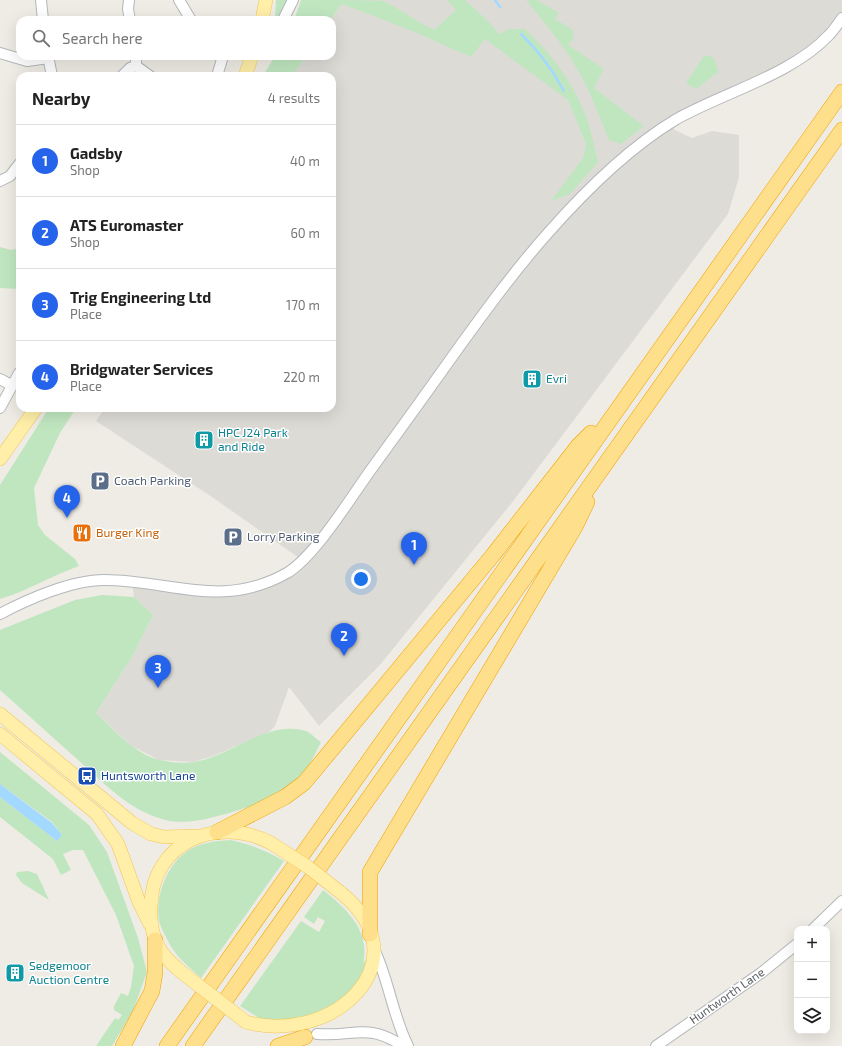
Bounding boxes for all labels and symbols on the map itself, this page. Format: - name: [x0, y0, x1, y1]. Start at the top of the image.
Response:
- building icon: Evri: [521, 368, 543, 390]
- place label: Evri: [546, 371, 567, 385]
- place label: HPC J24 Park and Ride: [218, 425, 288, 453]
- building icon: HPC J24 Park and Ride: [193, 429, 215, 451]
- parking icon: Coach Parking: [89, 470, 111, 492]
- place label: Coach Parking: [114, 473, 191, 487]
- pin: 4: [54, 485, 80, 518]
- restaurant icon: Burger King: [71, 522, 93, 544]
- place label: Burger King: [96, 525, 159, 539]
- parking icon: Lorry Parking: [222, 526, 244, 548]
- place label: Lorry Parking: [247, 529, 320, 543]
- pin: 1: [401, 532, 427, 565]
- your location: [351, 569, 371, 589]
- pin: 2: [331, 623, 357, 656]
- pin: 3: [145, 655, 171, 688]
- bus stop icon: Huntsworth Lane: [76, 765, 98, 787]
- place label: Huntsworth Lane: [101, 768, 195, 782]
- place label: Sedgemoor Auction Centre: [29, 958, 109, 986]
- building icon: Sedgemoor Auction Centre: [4, 962, 26, 984]
- street label: Huntworth Lane: [686, 964, 767, 1026]

